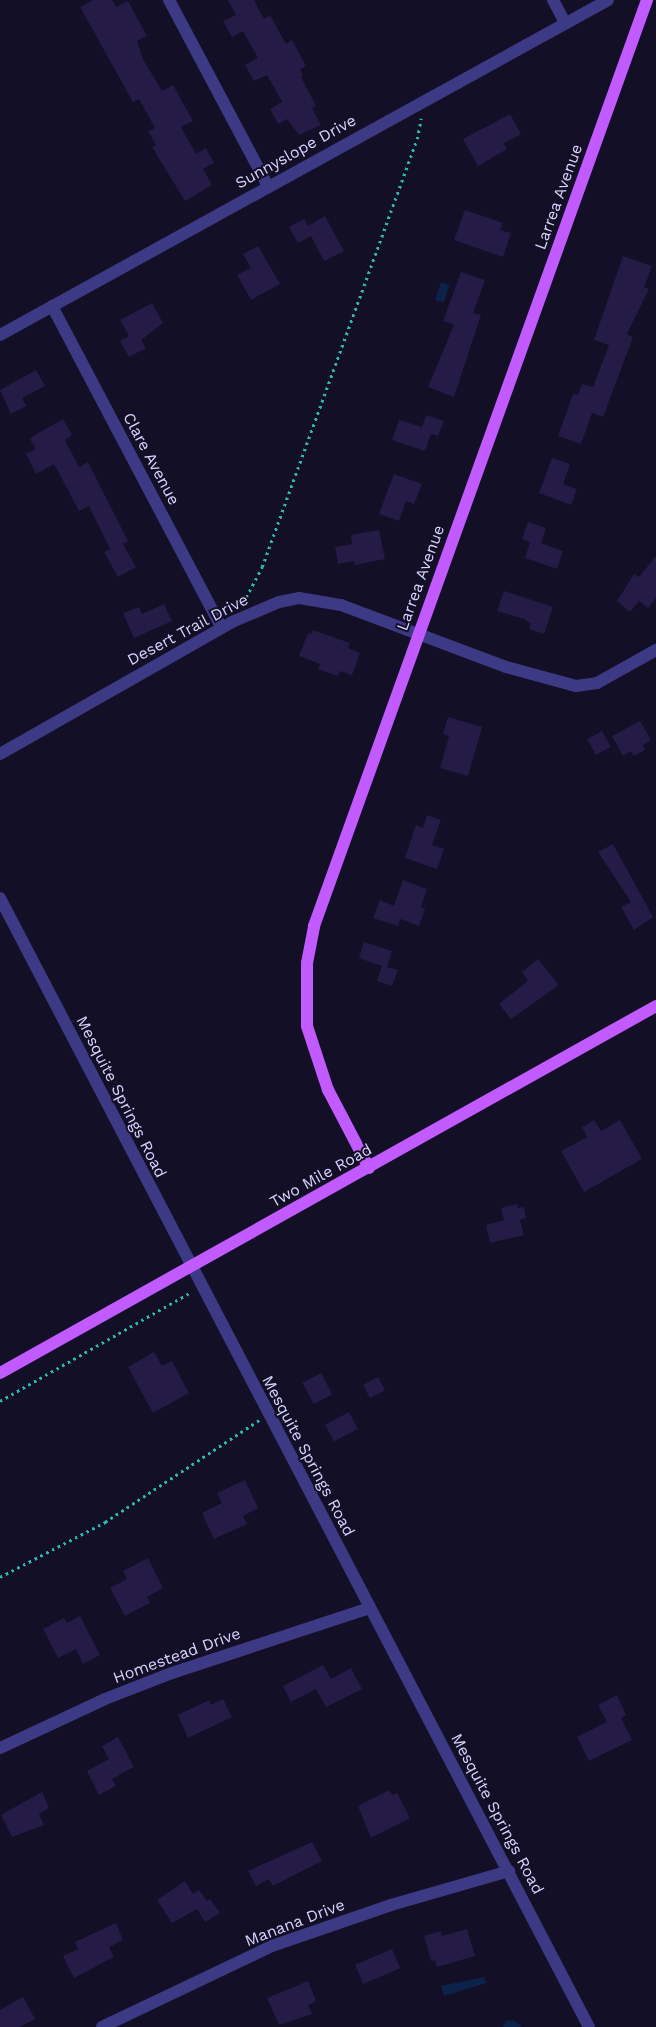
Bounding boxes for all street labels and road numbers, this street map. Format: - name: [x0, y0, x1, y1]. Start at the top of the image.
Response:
- street label: Sunnyslope Drive: [232, 111, 360, 193]
- street label: Larrea Avenue: [531, 141, 587, 253]
- street label: Clare Avenue: [118, 409, 184, 509]
- street label: Larrea Avenue: [393, 522, 449, 634]
- street label: Desert Trail Drive: [124, 590, 252, 670]
- street label: Mesquite Springs Road: [72, 1013, 170, 1181]
- street label: Two Mile Road: [267, 1140, 375, 1212]
- street label: Mesquite Springs Road: [257, 1372, 359, 1540]
- street label: Homestead Drive: [111, 1624, 243, 1688]
- street label: Mesquite Springs Road: [446, 1730, 548, 1898]
- street label: Manana Drive: [242, 1895, 348, 1951]

